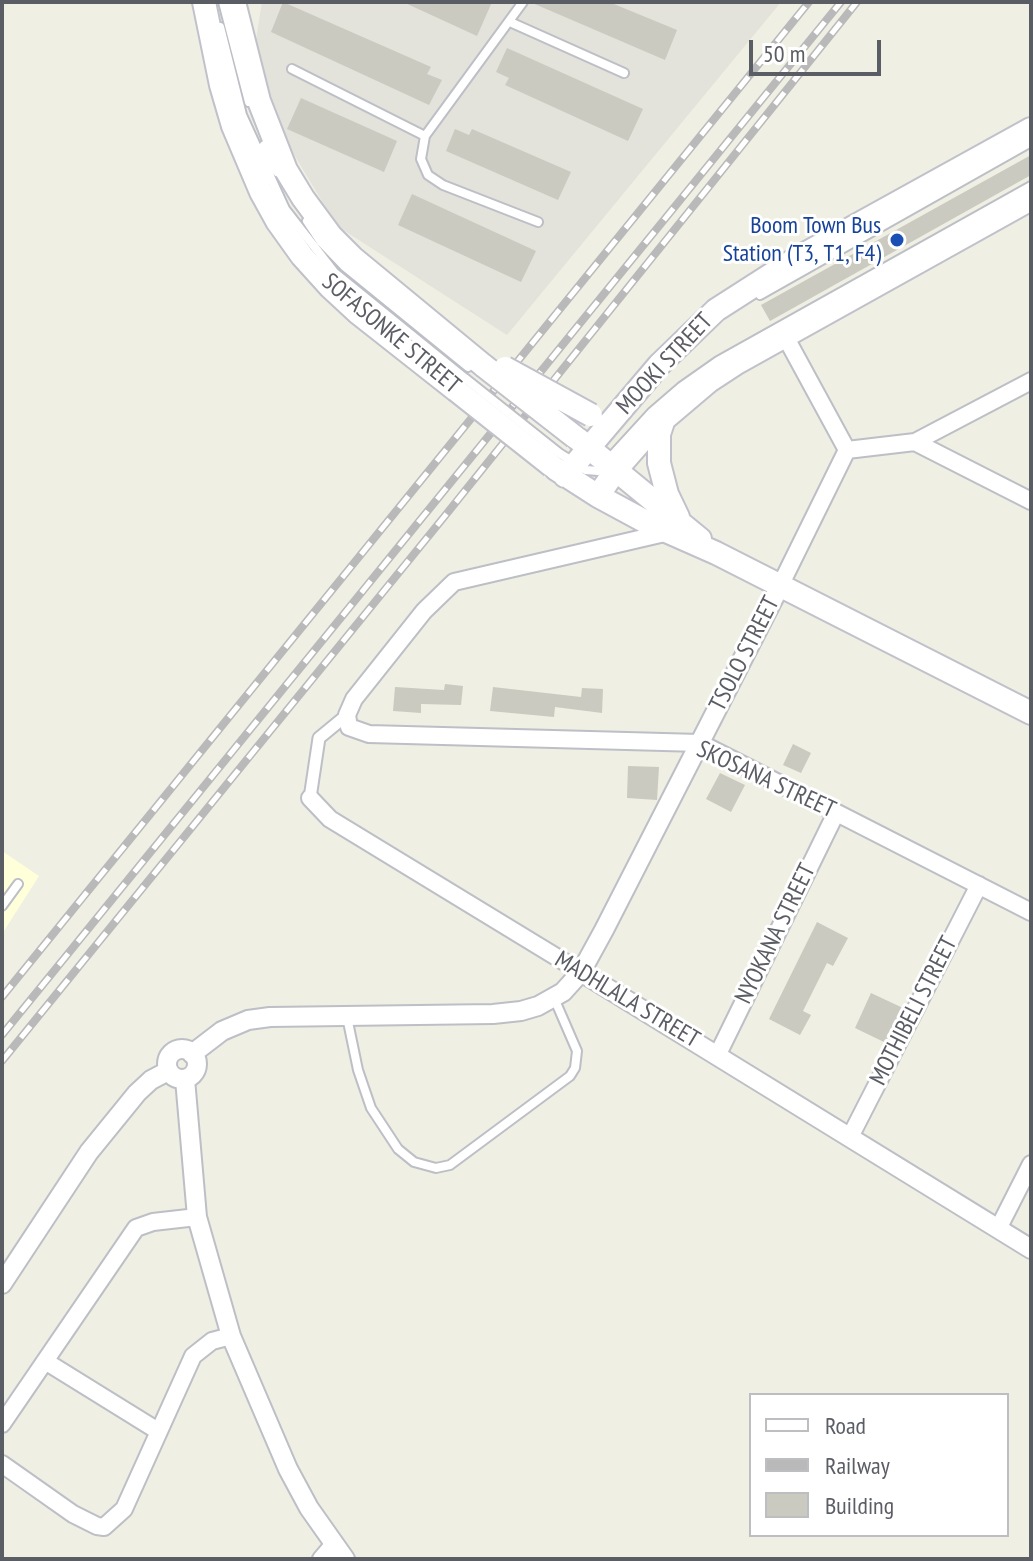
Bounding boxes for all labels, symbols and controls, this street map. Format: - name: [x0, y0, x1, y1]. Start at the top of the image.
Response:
- scale bar: [753, 24, 885, 74]
- text: 50 m: [763, 38, 805, 69]
- place label: Boom Town Bus Station (T3, T1, F4): [723, 212, 881, 268]
- marker: Boom Town Bus Station (T3, T1, F4): [888, 231, 906, 249]
- street label: SOFASONKE STREET: [316, 268, 466, 400]
- street label: MOOKI STREET: [611, 307, 719, 421]
- street label: TSOLO STREET: [704, 592, 786, 716]
- street label: SKOSANA STREET: [692, 735, 840, 825]
- street label: NYOKANA STREET: [730, 859, 822, 1009]
- street label: MOTHIBELI STREET: [864, 932, 964, 1090]
- street label: MADHLALA STREET: [549, 945, 705, 1055]
- legend: [749, 1393, 1009, 1537]
- text: Road: [825, 1410, 866, 1441]
- text: Railway: [825, 1450, 890, 1481]
- text: Building: [825, 1490, 894, 1521]

